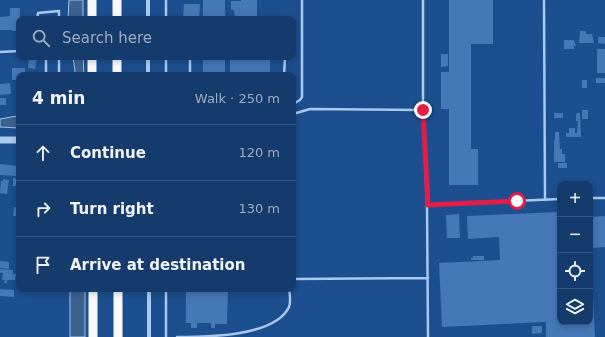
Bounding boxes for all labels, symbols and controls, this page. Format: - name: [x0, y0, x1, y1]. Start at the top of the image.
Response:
- search box: [16, 16, 296, 60]
- icon: search: [30, 27, 52, 49]
- text: Search here: [62, 29, 152, 47]
- text: 4 min: [32, 88, 85, 108]
- text: Walk · 250 m: [195, 91, 280, 106]
- route end: [414, 101, 432, 119]
- icon: ahead: [32, 142, 54, 164]
- text: Continue: [70, 144, 146, 162]
- text: 120 m: [238, 145, 280, 160]
- map controls: [557, 181, 593, 325]
- button: +: [557, 181, 593, 217]
- route start: [508, 192, 526, 210]
- icon: right: [32, 198, 54, 220]
- text: Turn right: [70, 200, 154, 218]
- text: 130 m: [238, 201, 280, 216]
- button: −: [557, 217, 593, 253]
- button: locate: [557, 253, 593, 289]
- icon: arrive: [32, 254, 54, 276]
- text: Arrive at destination: [70, 256, 245, 274]
- button: layers: [557, 289, 593, 325]

